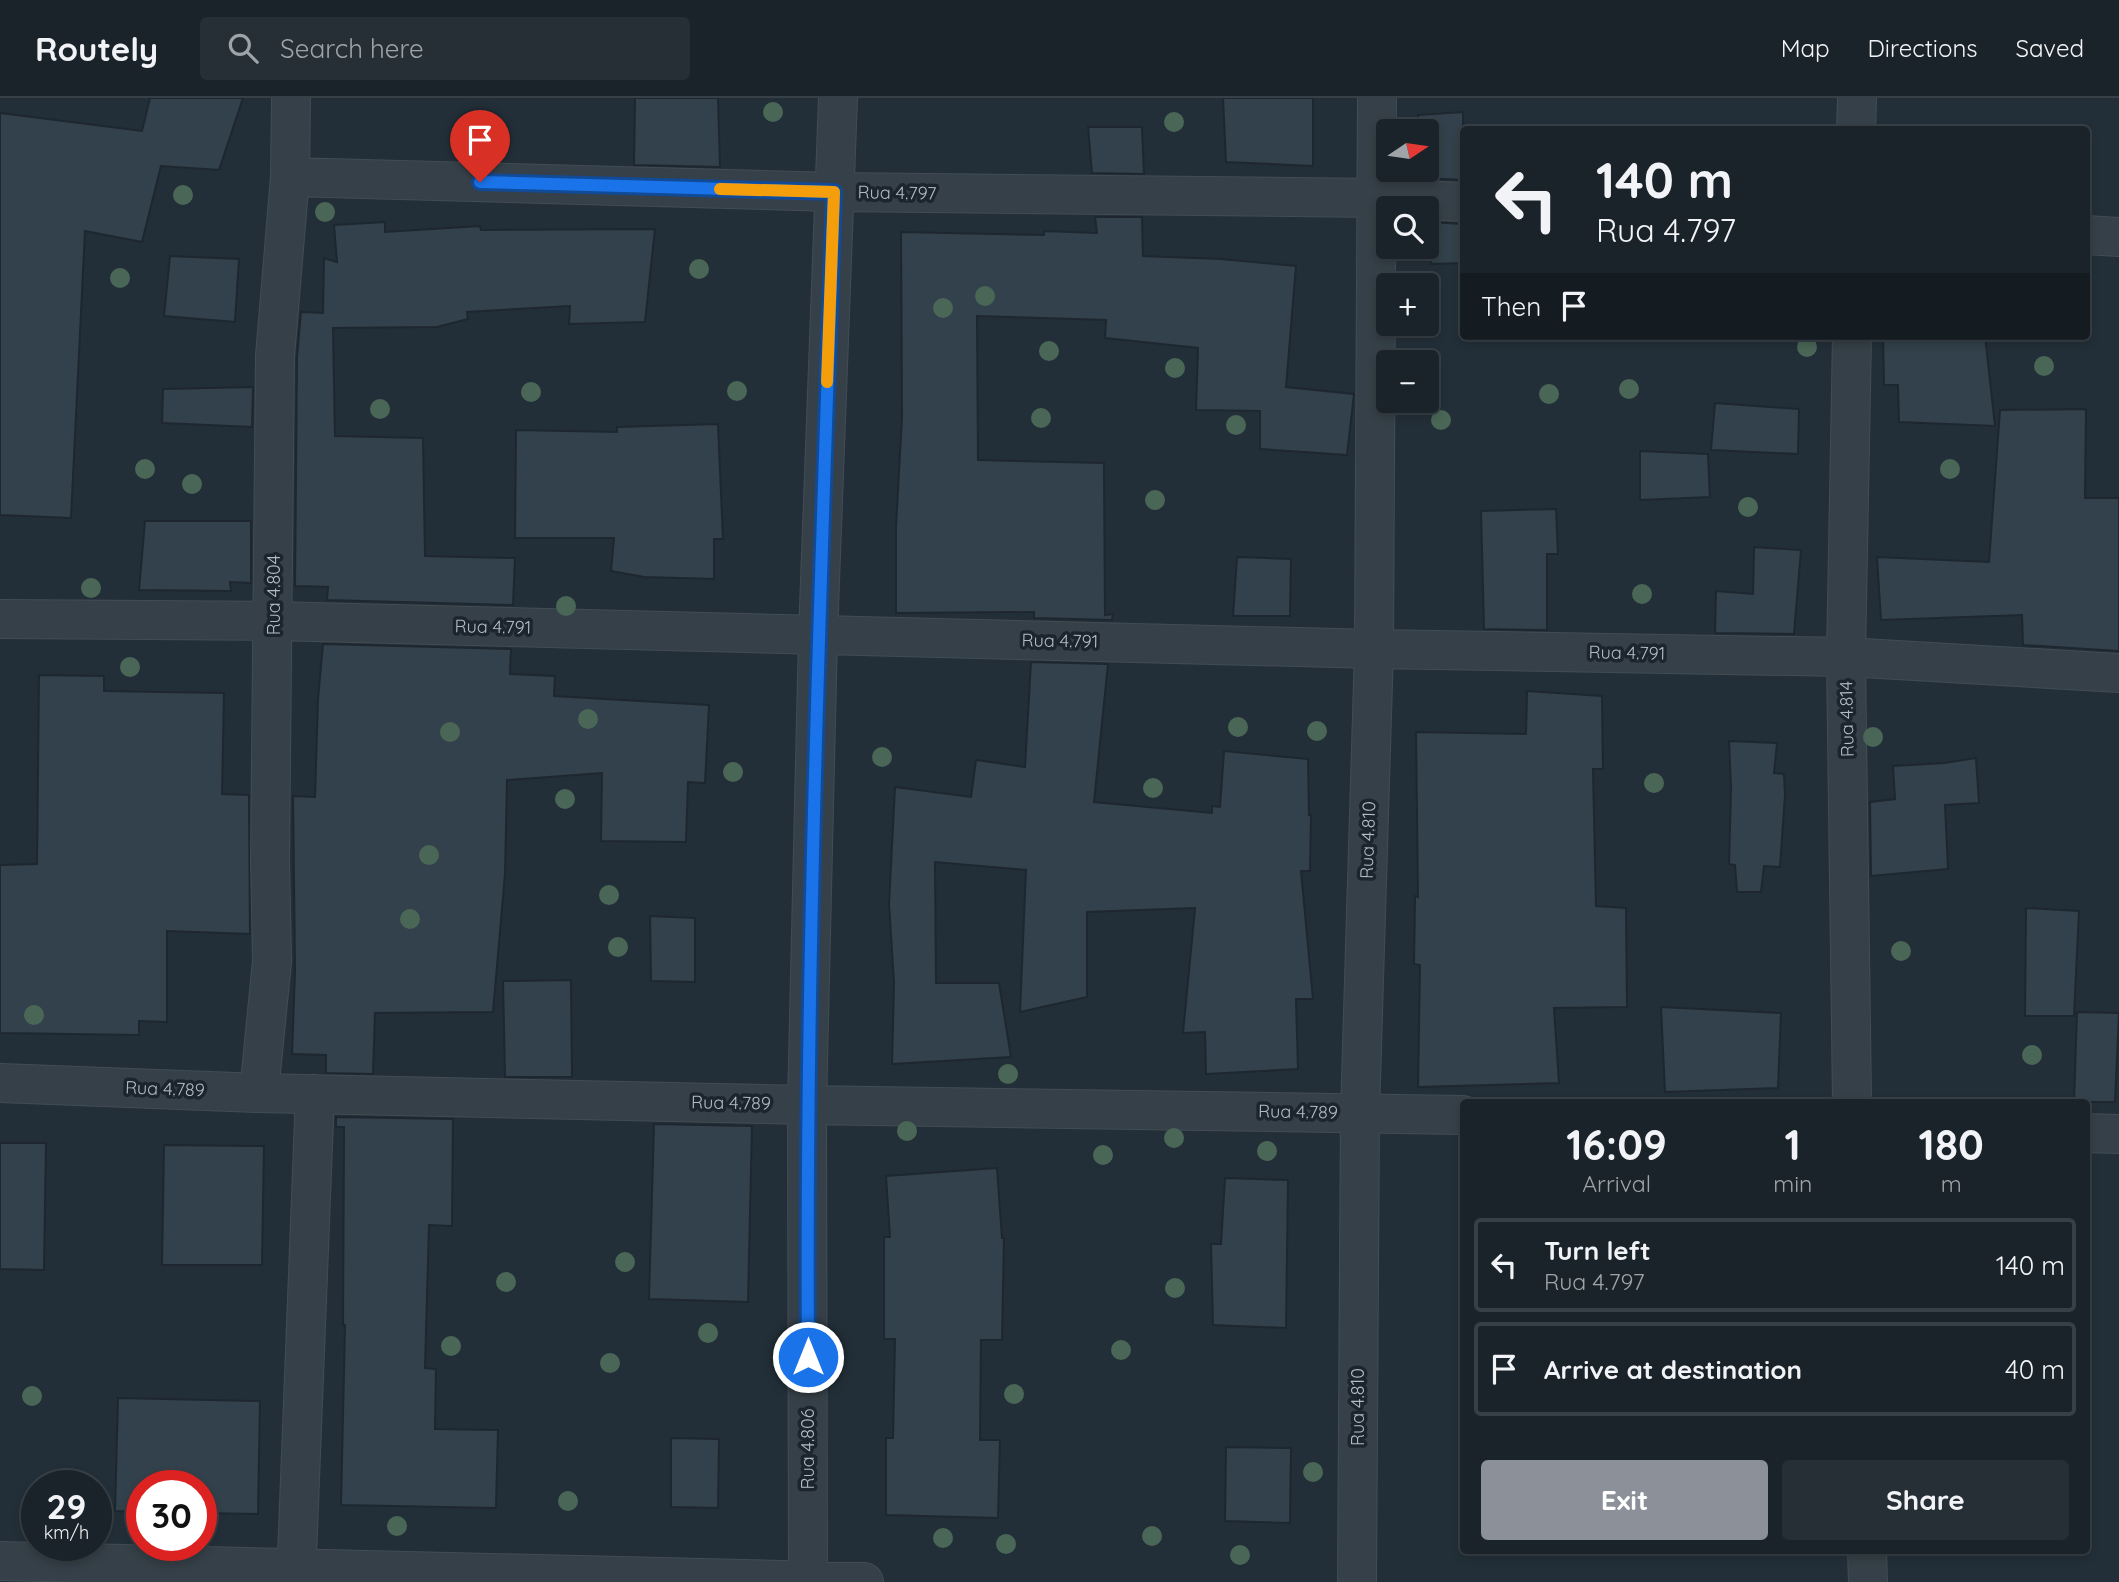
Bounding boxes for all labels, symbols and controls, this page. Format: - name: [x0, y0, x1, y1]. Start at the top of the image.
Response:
- search box: [200, 17, 690, 80]
- text: Routely: [35, 28, 158, 69]
- icon: search: [224, 29, 262, 67]
- text: Search here: [280, 32, 424, 65]
- text: Map: [1781, 33, 1830, 63]
- text: Directions: [1868, 33, 1978, 63]
- text: Saved: [2016, 33, 2084, 63]
- pin: [450, 110, 510, 182]
- north arrow: [1376, 119, 1438, 182]
- map controls: [1376, 119, 1439, 413]
- icon: arrive: [461, 121, 499, 159]
- text: 140 m: [1596, 149, 1733, 210]
- icon: left: [1481, 154, 1572, 245]
- street label: Rua 4.797: [857, 180, 937, 205]
- button: search: [1376, 196, 1439, 259]
- text: Rua 4.797: [1596, 210, 1736, 250]
- button: +: [1376, 273, 1439, 336]
- icon: arrive: [1555, 287, 1593, 325]
- text: Then: [1481, 290, 1541, 323]
- button: −: [1376, 350, 1439, 413]
- street label: Rua 4.804: [262, 555, 285, 635]
- street label: Rua 4.791: [454, 614, 532, 639]
- street label: Rua 4.791: [1021, 628, 1099, 653]
- street label: Rua 4.791: [1588, 640, 1666, 665]
- street label: Rua 4.814: [1834, 681, 1859, 757]
- street label: Rua 4.810: [1355, 801, 1380, 879]
- street label: Rua 4.789: [125, 1076, 205, 1101]
- street label: Rua 4.789: [691, 1090, 771, 1115]
- street label: Rua 4.789: [1258, 1099, 1338, 1124]
- text: 16:09: [1566, 1118, 1667, 1171]
- text: 1: [1785, 1118, 1801, 1171]
- text: 180: [1919, 1118, 1984, 1171]
- text: Arrival: [1582, 1169, 1651, 1198]
- text: min: [1773, 1169, 1812, 1198]
- text: m: [1941, 1169, 1962, 1198]
- text: Turn left: [1544, 1234, 1651, 1267]
- icon: left: [1485, 1246, 1523, 1284]
- text: 140 m: [1996, 1249, 2065, 1282]
- text: Rua 4.797: [1544, 1267, 1645, 1296]
- position arrow: [771, 1320, 845, 1394]
- icon: arrive: [1485, 1350, 1523, 1388]
- text: Arrive at destination: [1544, 1353, 1802, 1386]
- text: 40 m: [2005, 1353, 2065, 1386]
- street label: Rua 4.810: [1346, 1368, 1369, 1446]
- street label: Rua 4.806: [796, 1408, 819, 1489]
- button: Exit: [1481, 1460, 1768, 1540]
- button: Share: [1782, 1460, 2069, 1540]
- speed limit sign: 30: [126, 1470, 217, 1561]
- text: 29: [47, 1484, 86, 1528]
- text: km/h: [44, 1521, 89, 1544]

